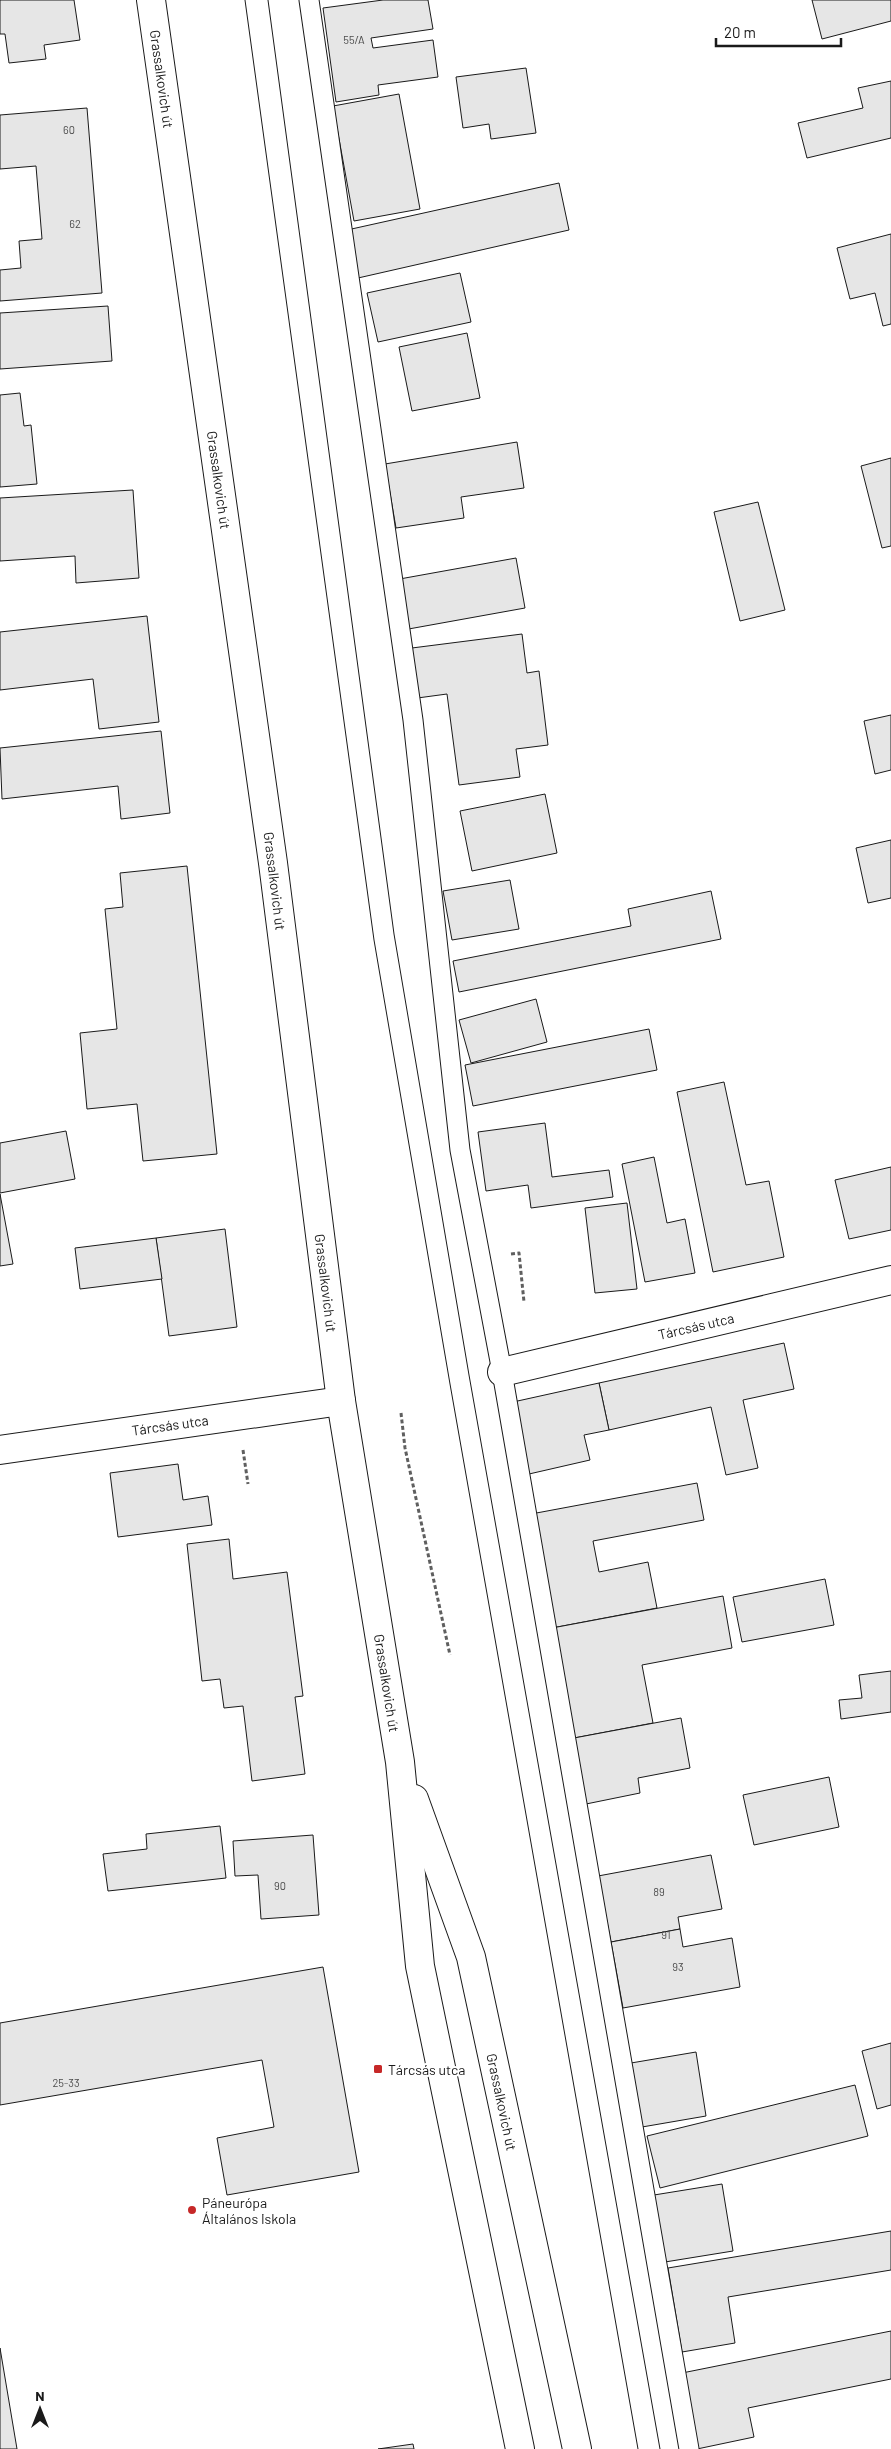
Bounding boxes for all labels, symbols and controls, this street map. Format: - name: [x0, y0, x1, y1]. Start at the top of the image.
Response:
- scale bar: [716, 15, 841, 47]
- text: 20 m: [724, 23, 756, 41]
- street label: Grassalkovich út: [147, 29, 177, 129]
- house number: 55/A: [343, 33, 365, 46]
- house number: 60: [63, 123, 75, 136]
- house number: 62: [69, 217, 81, 230]
- street label: Grassalkovich út: [204, 430, 234, 530]
- street label: Grassalkovich út: [261, 831, 289, 931]
- street label: Grassalkovich út: [312, 1233, 340, 1333]
- street label: Tárcsás utca: [656, 1309, 736, 1343]
- street label: Tárcsás utca: [130, 1411, 210, 1439]
- street label: Grassalkovich út: [371, 1633, 403, 1733]
- house number: 90: [274, 1879, 286, 1892]
- house number: 89: [653, 1885, 665, 1898]
- house number: 91: [661, 1928, 671, 1941]
- house number: 93: [672, 1960, 684, 1973]
- street label: Grassalkovich út: [483, 2052, 521, 2152]
- place label: Tárcsás utca: [388, 2061, 465, 2078]
- marker: Tárcsás utca: [372, 2063, 384, 2075]
- house number: 25-33: [52, 2076, 80, 2089]
- place label: Páneurópa Általános Iskola: [202, 2194, 296, 2227]
- marker: Páneurópa Általános Iskola: [186, 2204, 198, 2216]
- north arrow: [15, 2384, 65, 2434]
- text: N: [35, 2387, 45, 2404]

